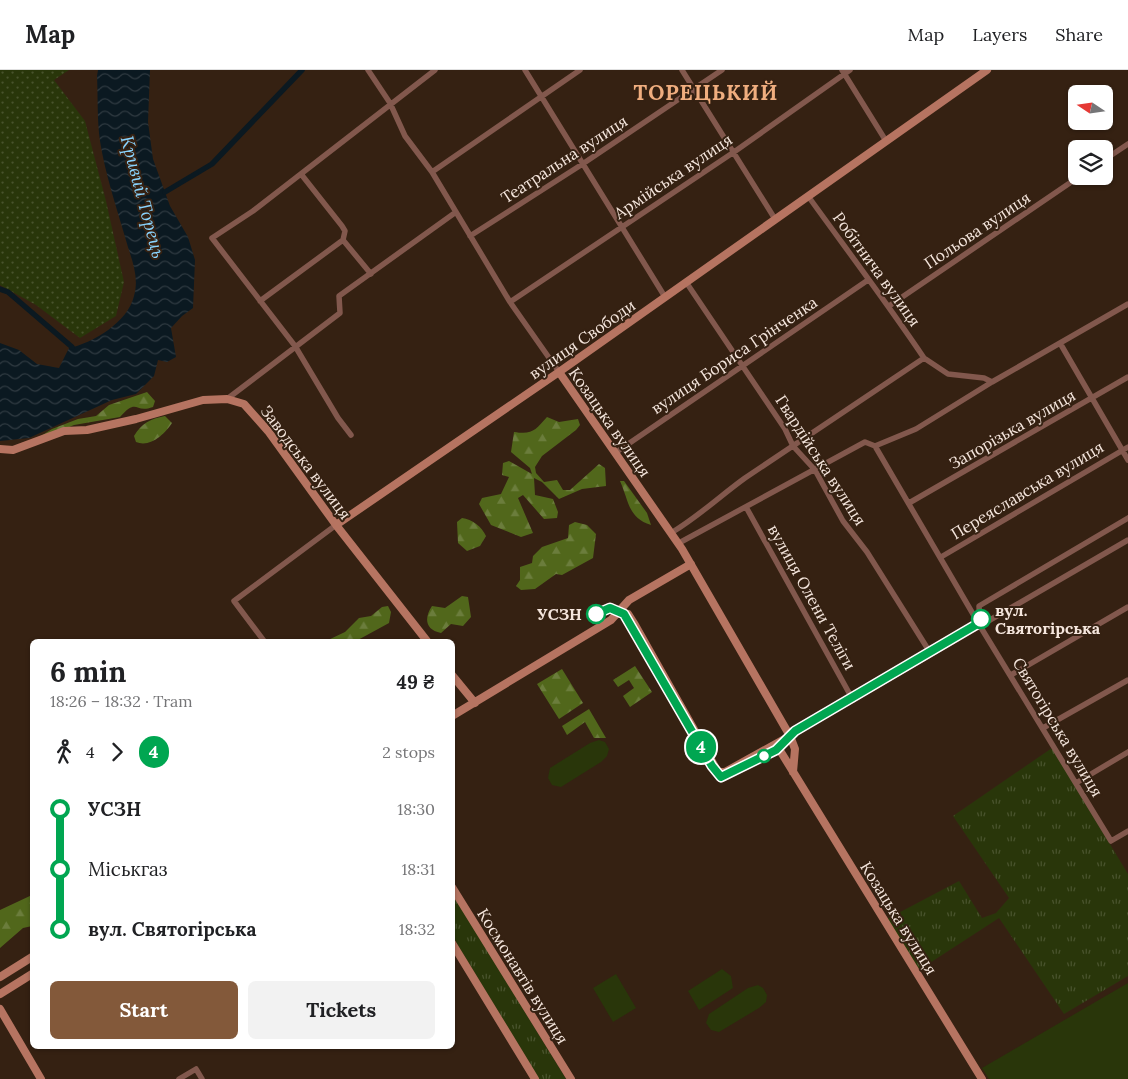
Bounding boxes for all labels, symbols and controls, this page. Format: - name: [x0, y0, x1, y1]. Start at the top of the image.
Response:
- text: Map: [25, 19, 75, 50]
- text: Map: [908, 23, 944, 46]
- text: Layers: [972, 23, 1027, 46]
- text: Share: [1055, 23, 1103, 46]
- district label: ТОРЕЦЬКИЙ: [634, 79, 778, 106]
- north arrow: [1068, 85, 1112, 130]
- map controls: [1068, 85, 1113, 185]
- street label: Театральна вулиця: [497, 111, 631, 207]
- street label: Армійська вулиця: [609, 129, 736, 224]
- water label: Кривий Торець: [116, 133, 170, 261]
- button: layers: [1068, 140, 1113, 185]
- street label: Польова вулиця: [920, 187, 1034, 273]
- street label: Робітнича вулиця: [829, 208, 925, 330]
- street label: вулиця Бориса Грінченка: [647, 292, 821, 418]
- street label: вулиця Свободи: [525, 295, 639, 383]
- street label: Козацька вулиця: [565, 363, 655, 481]
- street label: Запорізька вулиця: [945, 385, 1079, 473]
- street label: Гвардійська вулиця: [771, 391, 871, 529]
- street label: Заводська вулиця: [257, 401, 355, 523]
- street label: Переяславська вулиця: [947, 436, 1107, 544]
- street label: вулиця Олени Теліги: [764, 521, 860, 673]
- place label: вул. Святогірська: [995, 600, 1101, 638]
- place label: УСЗН: [537, 604, 582, 624]
- marker: УСЗН: [586, 604, 606, 624]
- marker: вул. Святогірська: [971, 609, 991, 629]
- text: 6 min: [50, 654, 126, 690]
- street label: Святогірська вулиця: [1008, 654, 1108, 800]
- text: 49 ₴: [397, 670, 435, 694]
- text: 18:26 – 18:32 · Tram: [50, 691, 193, 711]
- line badge: 4: [685, 731, 717, 763]
- text: 4: [696, 735, 706, 758]
- icon: walk: [50, 738, 78, 766]
- icon: forward: [103, 738, 131, 766]
- text: 4: [149, 740, 159, 763]
- text: 4: [86, 742, 95, 762]
- text: 2 stops: [382, 742, 435, 762]
- unlabelled marker: [757, 749, 771, 763]
- text: УСЗН: [88, 797, 141, 821]
- text: 18:30: [397, 799, 435, 819]
- text: Міськгаз: [88, 857, 168, 881]
- street label: Козацька вулиця: [856, 858, 942, 978]
- text: 18:31: [401, 859, 435, 879]
- street label: Космонавтів вулиця: [473, 905, 573, 1047]
- text: вул. Святогірська: [88, 917, 257, 941]
- text: 18:32: [399, 919, 435, 939]
- button: Start: [50, 981, 238, 1039]
- button: Tickets: [248, 981, 435, 1039]

